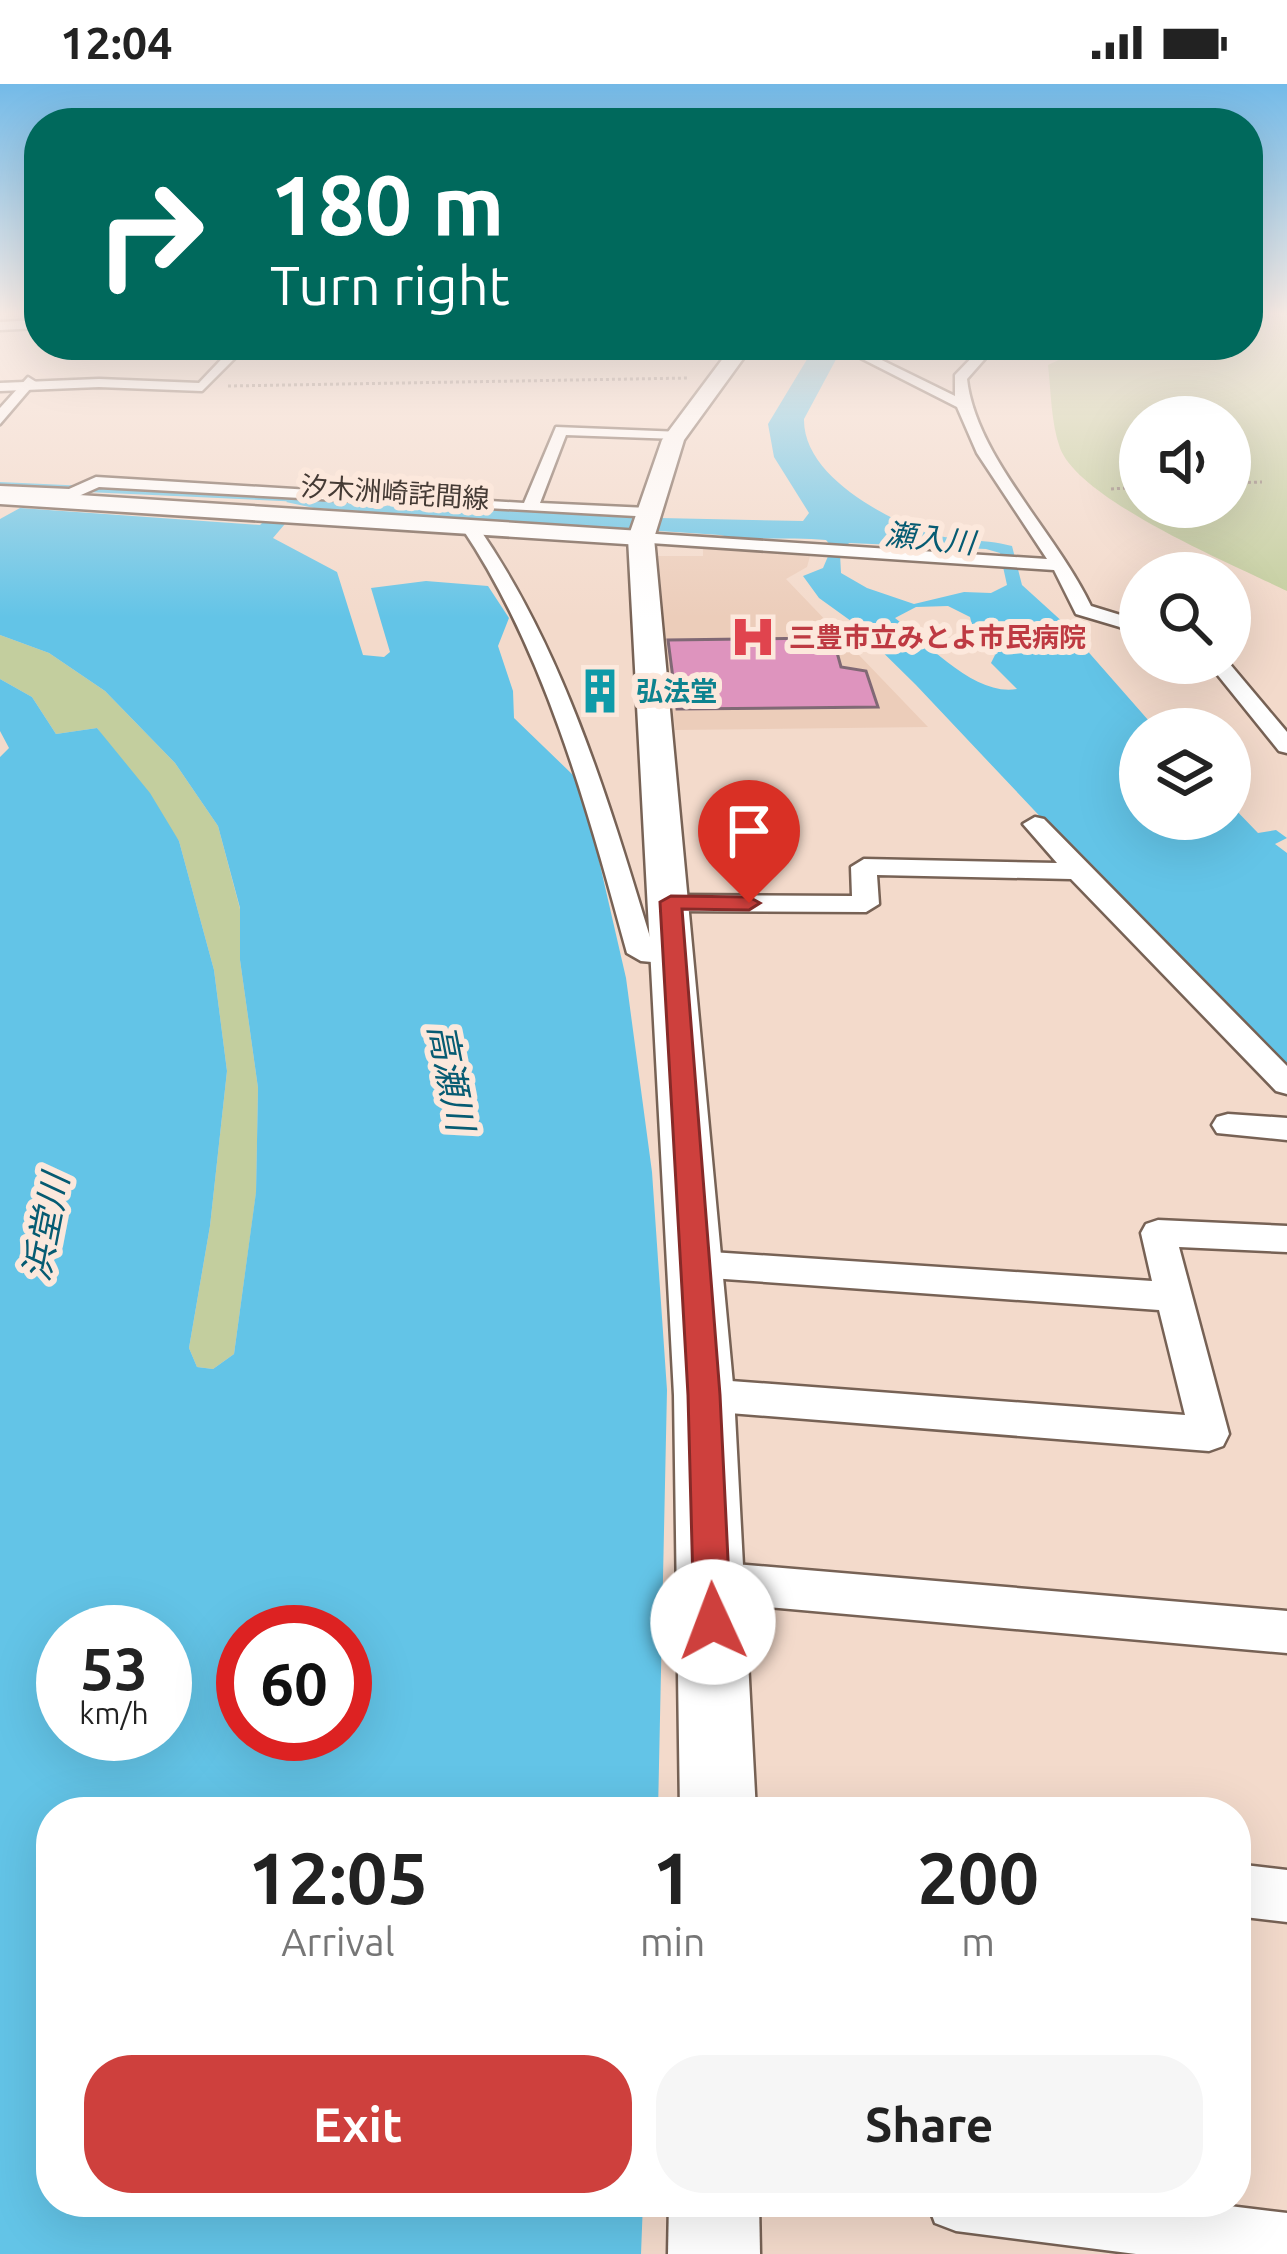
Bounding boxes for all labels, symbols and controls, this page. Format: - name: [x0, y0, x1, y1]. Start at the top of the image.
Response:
- text: 12:04: [60, 17, 173, 68]
- icon: right: [72, 156, 228, 312]
- text: 180 m: [270, 157, 504, 251]
- text: Turn right: [270, 255, 510, 315]
- map controls: [1119, 396, 1251, 840]
- button: sound: [1119, 396, 1251, 528]
- street label: 汐木洲崎詫間線: [300, 470, 490, 514]
- water label: 瀬入川: [883, 516, 980, 560]
- button: search: [1119, 552, 1251, 684]
- hospital icon: 三豊市立みとよ市民病院: [728, 612, 778, 662]
- place label: 三豊市立みとよ市民病院: [789, 622, 1086, 652]
- building icon: 弘法堂: [575, 666, 625, 716]
- place label: 弘法堂: [636, 676, 717, 706]
- button: layers: [1119, 708, 1251, 840]
- pin: [698, 780, 800, 903]
- icon: arrive: [716, 798, 782, 864]
- water label: 高瀬川: [422, 1020, 483, 1138]
- water label: 浜堂川: [15, 1166, 76, 1284]
- position arrow: [650, 1559, 776, 1685]
- speed limit sign: 60: [216, 1605, 372, 1761]
- text: 53: [80, 1634, 148, 1701]
- text: km/h: [79, 1696, 149, 1730]
- text: 12:05: [248, 1837, 428, 1918]
- text: 1: [652, 1837, 693, 1918]
- text: 200: [917, 1837, 1039, 1918]
- text: Arrival: [281, 1920, 395, 1963]
- text: min: [640, 1920, 705, 1963]
- text: m: [961, 1920, 995, 1963]
- button: Exit: [84, 2055, 632, 2193]
- button: Share: [656, 2055, 1203, 2193]

